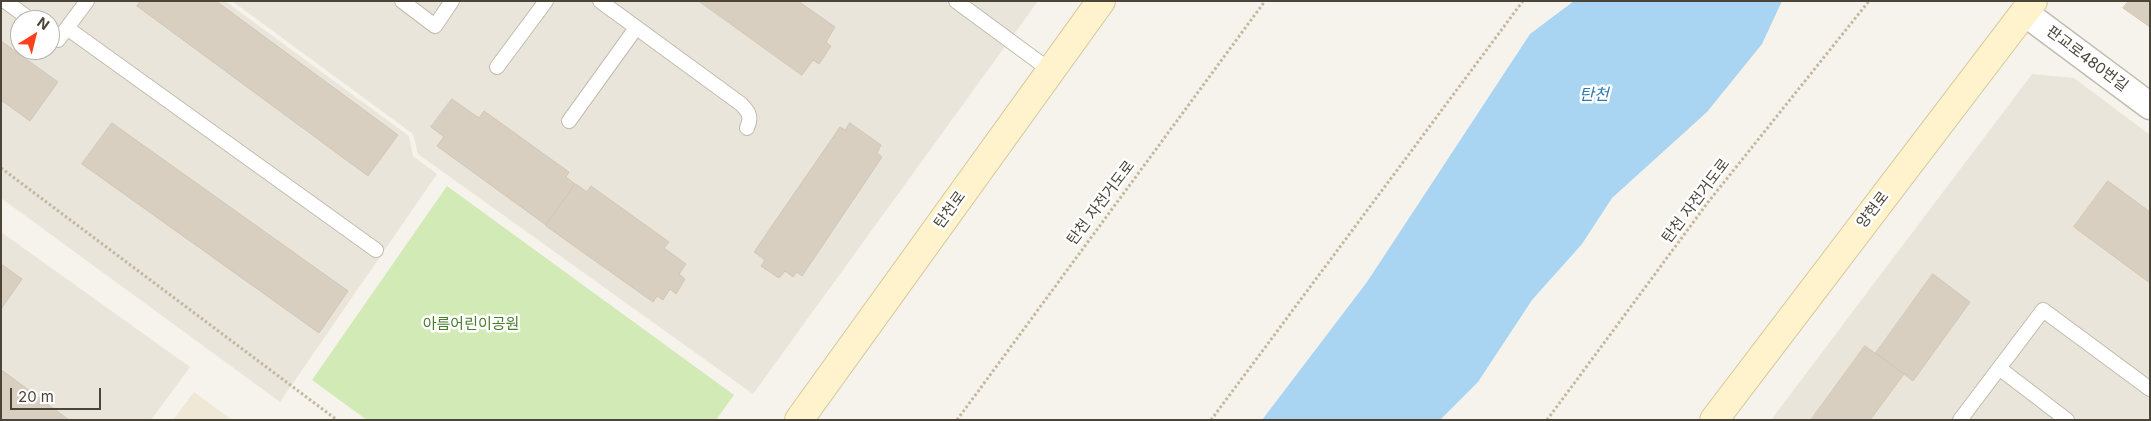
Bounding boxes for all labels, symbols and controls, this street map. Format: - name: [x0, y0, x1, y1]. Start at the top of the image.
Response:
- north arrow: [10, 10, 60, 60]
- text: N: [34, 13, 53, 33]
- street label: 판교로480번길: [2043, 22, 2131, 96]
- water label: 탄천: [1579, 85, 1609, 105]
- street label: 탄천 자전거도로: [1658, 155, 1734, 247]
- street label: 탄천 자전거도로: [1063, 157, 1139, 249]
- street label: 탄천로: [931, 188, 969, 232]
- street label: 양현로: [1853, 188, 1893, 232]
- park label: 아름어린이공원: [423, 315, 519, 333]
- scale bar: [12, 378, 104, 410]
- text: 20 m: [18, 387, 54, 406]

